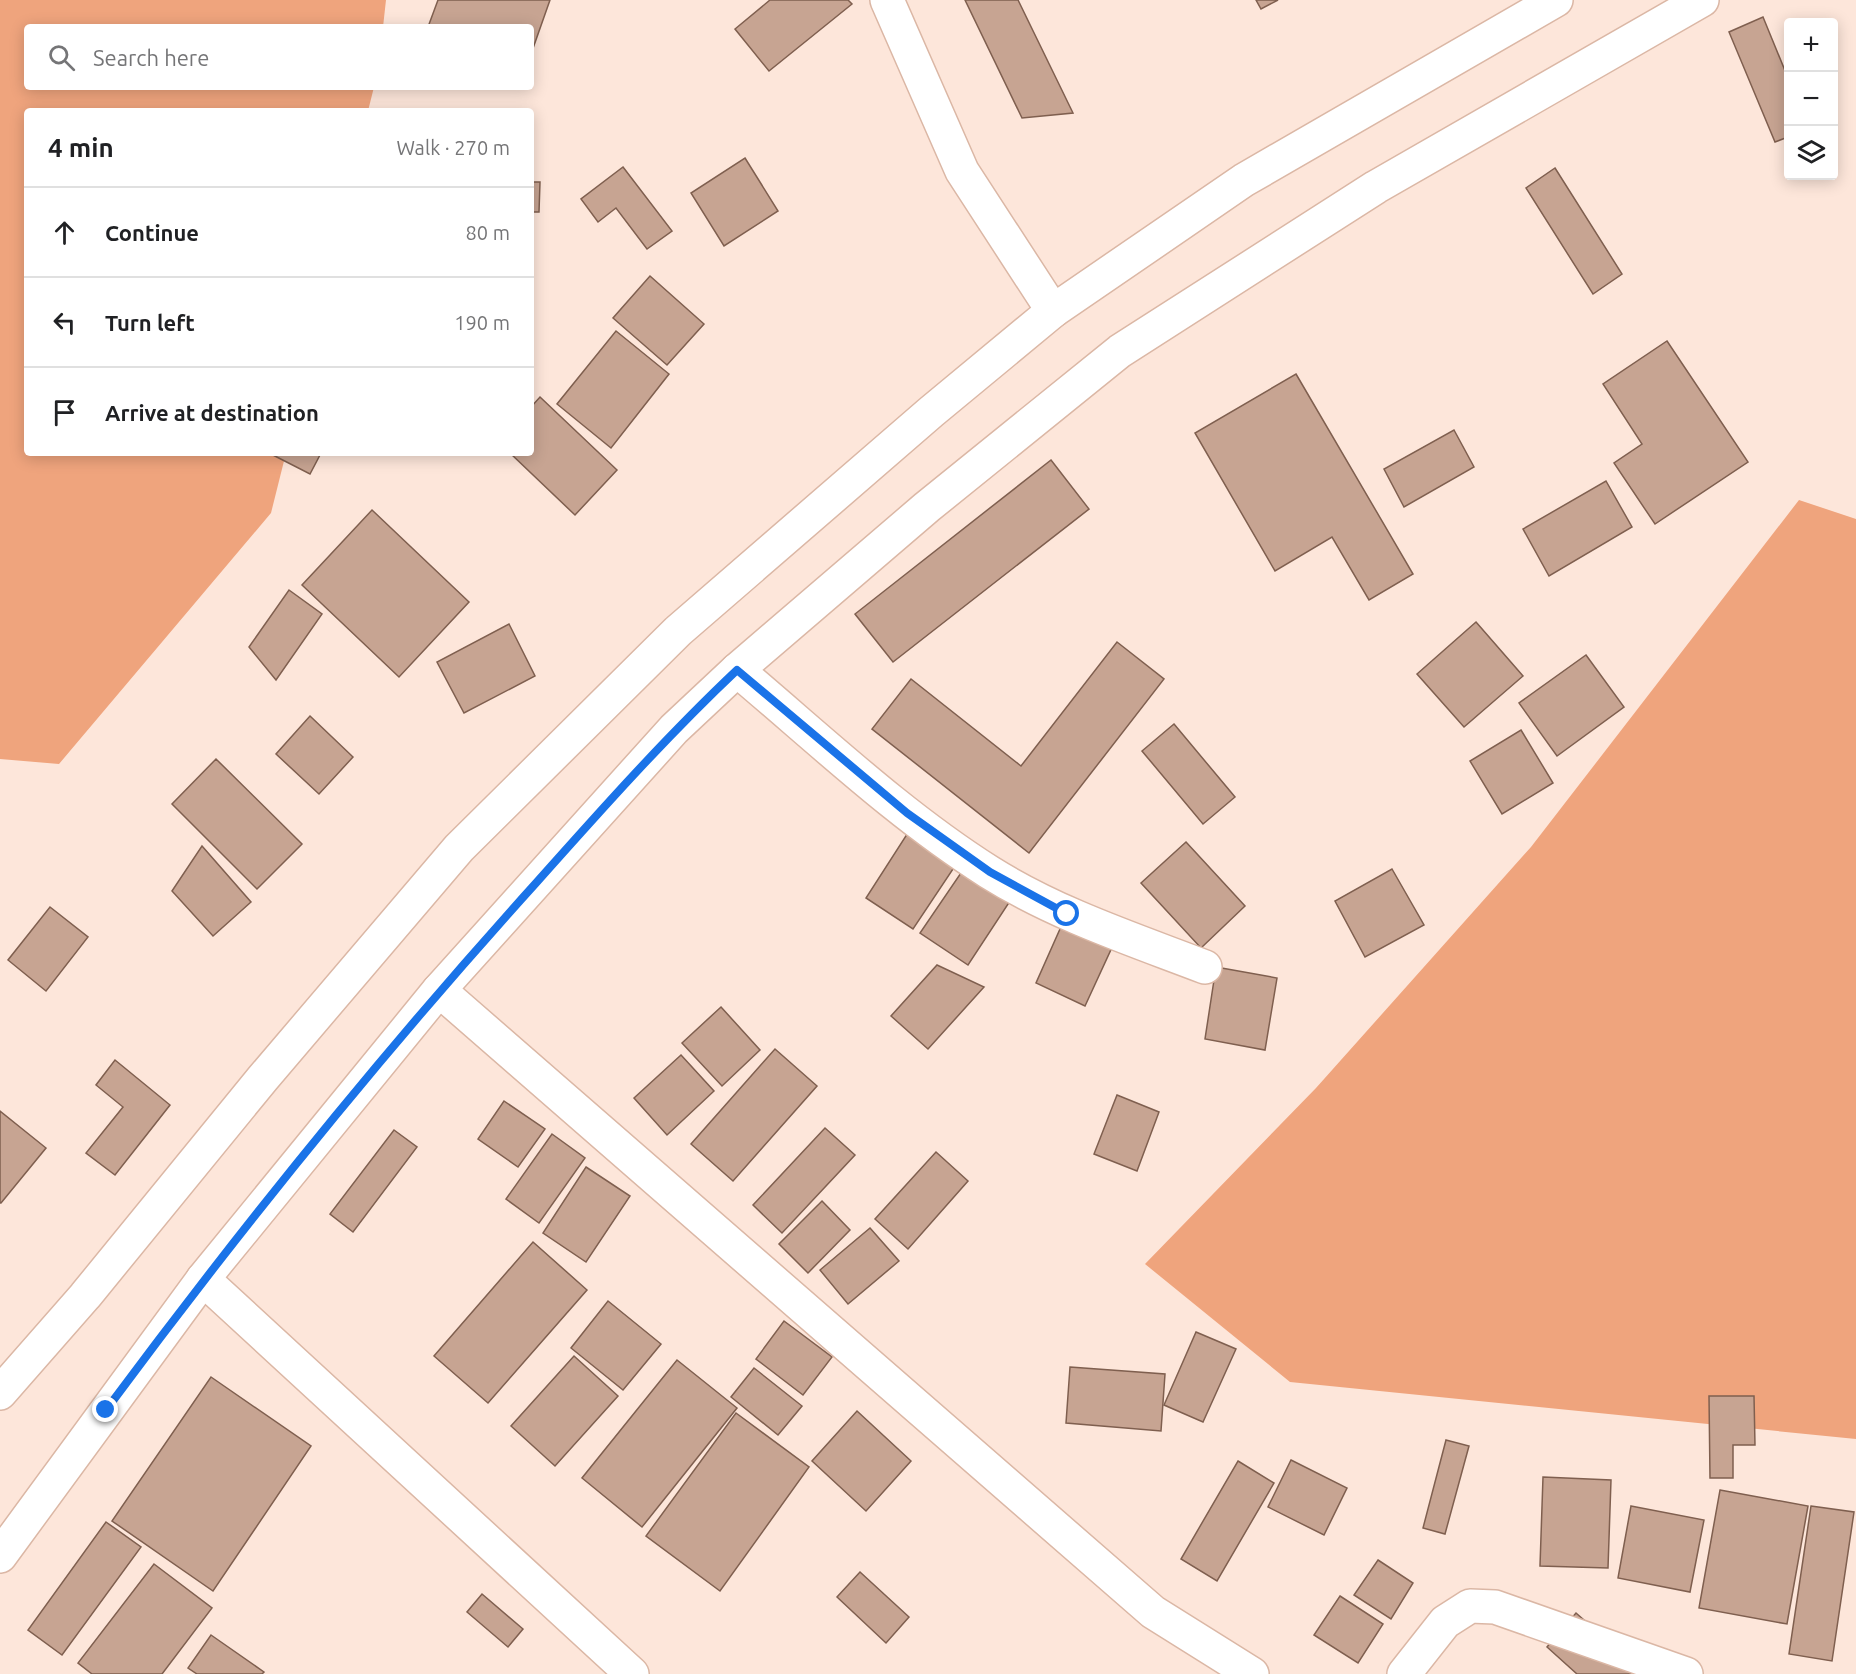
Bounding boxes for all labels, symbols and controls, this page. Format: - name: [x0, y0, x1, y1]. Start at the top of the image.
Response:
- map controls: [1784, 18, 1838, 180]
- button: +: [1784, 18, 1838, 72]
- search box: [24, 24, 534, 90]
- icon: search: [45, 41, 78, 74]
- text: Search here: [93, 45, 209, 70]
- button: −: [1784, 72, 1838, 126]
- button: layers: [1784, 126, 1838, 180]
- text: 4 min: [48, 133, 114, 162]
- text: Walk · 270 m: [397, 136, 510, 159]
- icon: ahead: [48, 216, 81, 249]
- text: Continue: [105, 220, 199, 245]
- text: 80 m: [466, 221, 510, 244]
- icon: left: [48, 306, 81, 339]
- text: Turn left: [105, 310, 195, 335]
- text: 190 m: [454, 311, 510, 334]
- icon: arrive: [48, 396, 81, 429]
- text: Arrive at destination: [105, 400, 319, 425]
- route start: [1053, 900, 1079, 926]
- route end: [92, 1396, 118, 1422]

